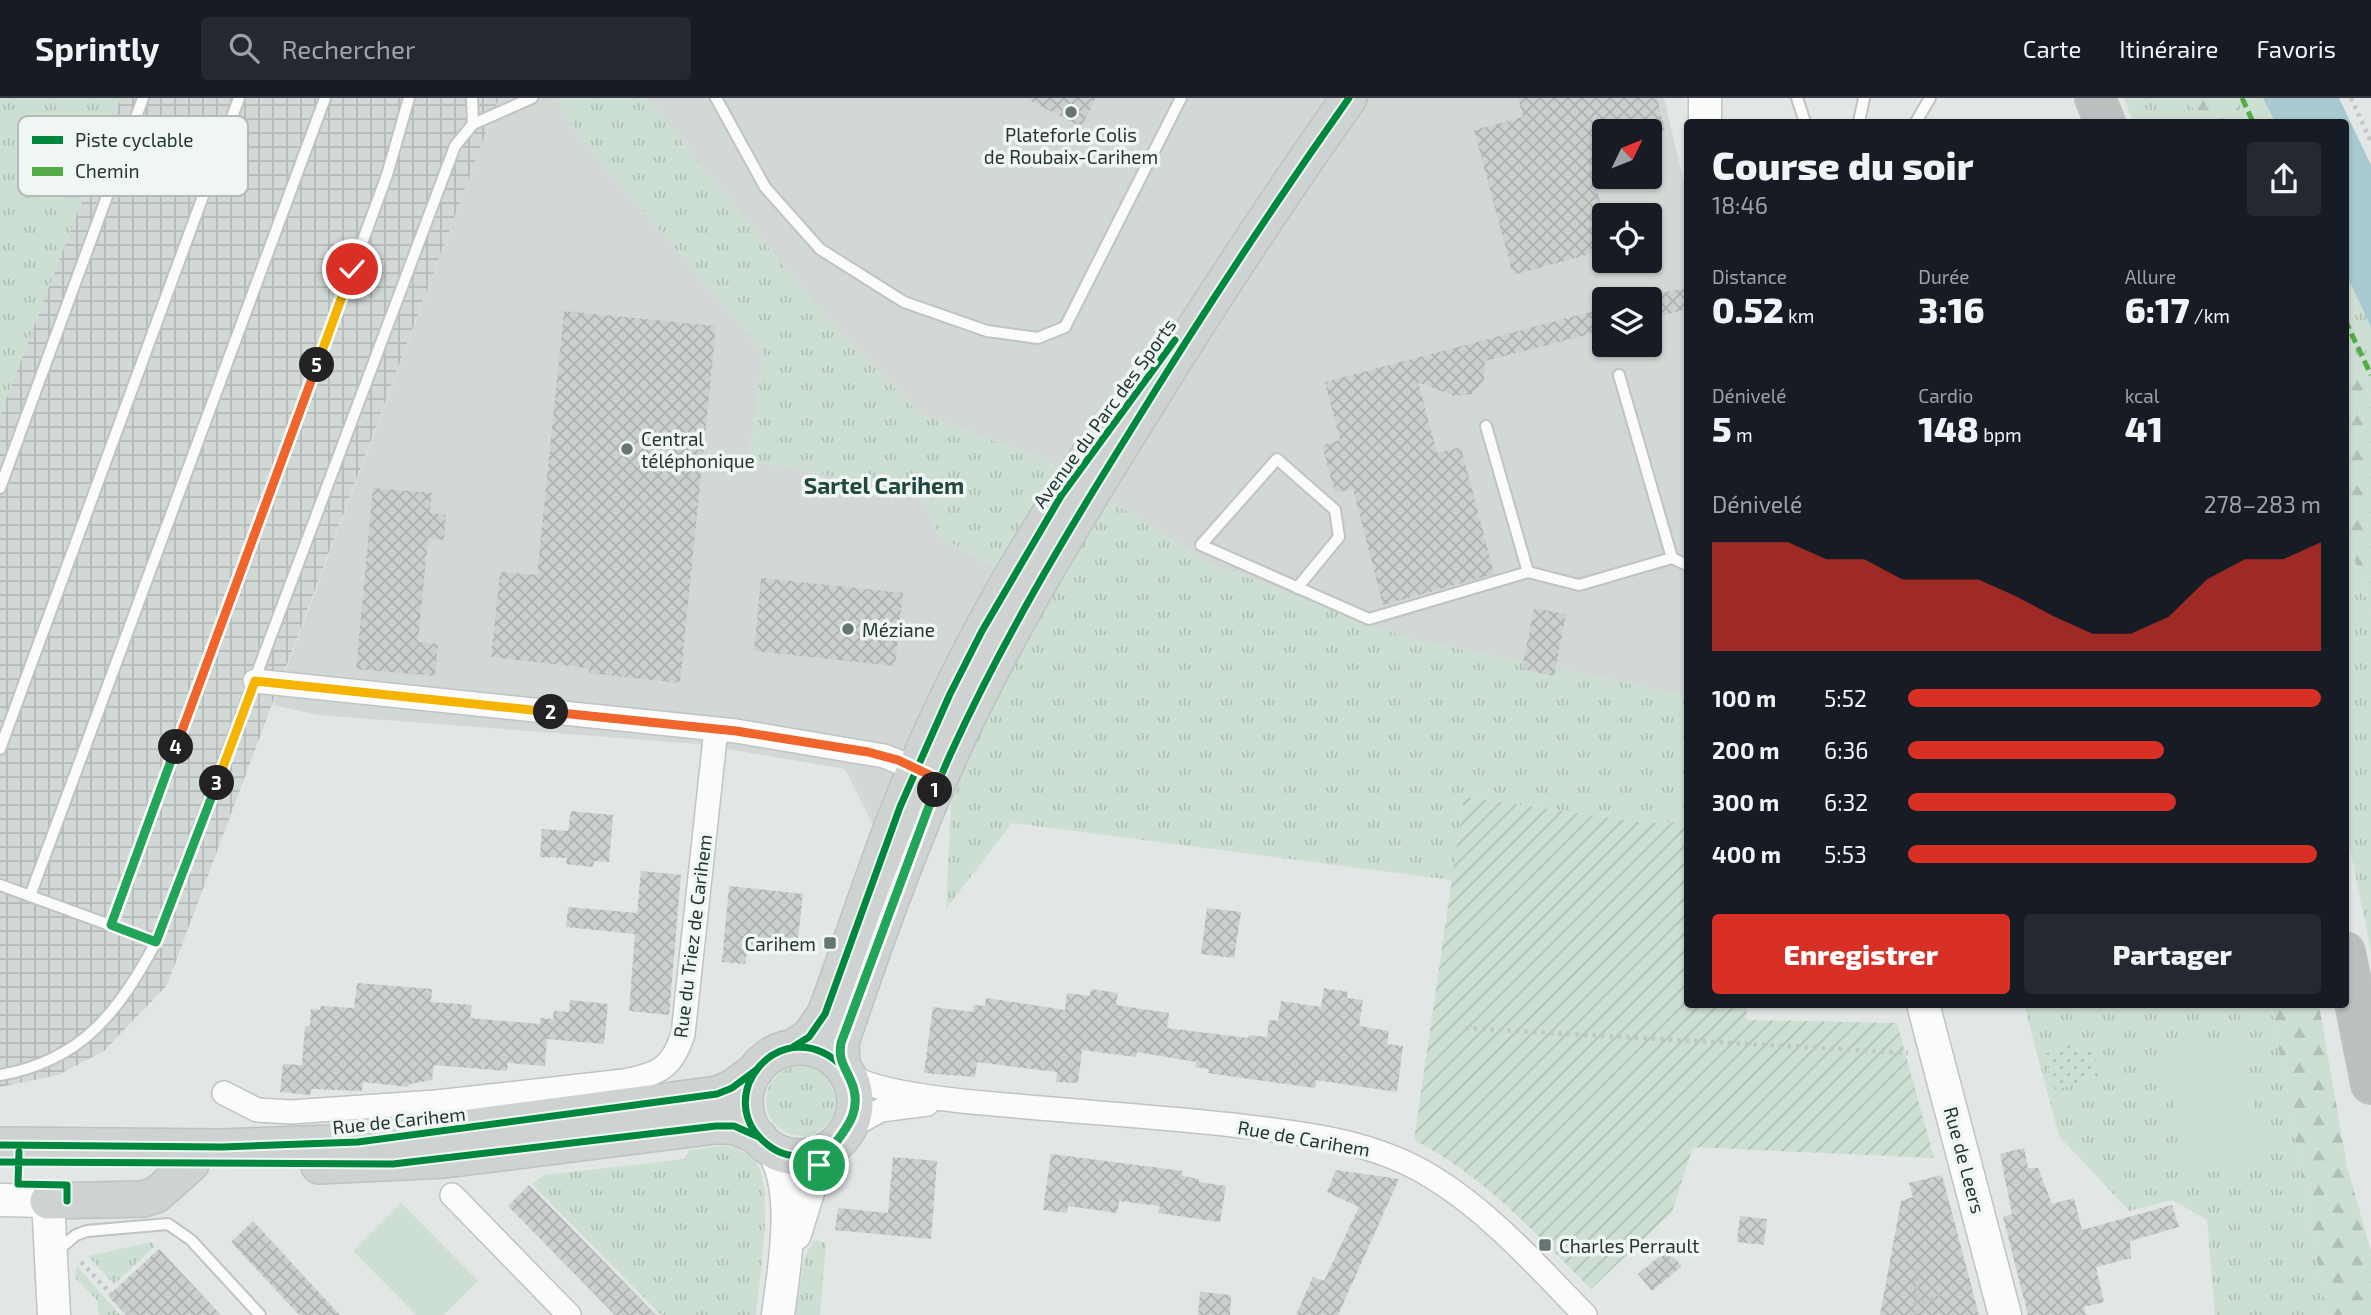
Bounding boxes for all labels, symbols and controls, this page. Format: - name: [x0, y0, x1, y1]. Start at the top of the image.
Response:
- search box: [201, 17, 691, 80]
- text: Sprintly: [35, 28, 159, 68]
- icon: search: [225, 29, 263, 67]
- text: Rechercher: [281, 33, 415, 64]
- text: Carte: [2023, 34, 2081, 63]
- text: Itinéraire: [2119, 34, 2218, 63]
- text: Favoris: [2256, 34, 2336, 63]
- marker: Plateforle Colis de Roubaix-Carihem: [1063, 104, 1079, 120]
- legend: [18, 116, 248, 196]
- north arrow: [1592, 119, 1662, 189]
- map controls: [1592, 119, 1662, 357]
- place label: Plateforle Colis de Roubaix-Carihem: [984, 123, 1158, 168]
- text: Piste cyclable: [75, 128, 194, 151]
- text: Course du soir: [1712, 142, 1973, 188]
- button: share: [2247, 142, 2321, 216]
- text: Chemin: [75, 159, 139, 182]
- text: 18:46: [1712, 191, 1768, 219]
- button: locate: [1592, 203, 1662, 273]
- pin: [322, 239, 382, 299]
- icon: check: [333, 250, 371, 288]
- text: Distance: [1712, 265, 1787, 288]
- text: Durée: [1918, 265, 1970, 288]
- text: Allure: [2125, 265, 2176, 288]
- button: layers: [1592, 287, 1662, 357]
- text: 0.52: [1712, 288, 1784, 330]
- text: 3:16: [1918, 288, 1985, 330]
- text: 6:17: [2125, 288, 2190, 330]
- text: km: [1784, 304, 1814, 327]
- text: /km: [2190, 304, 2230, 327]
- street label: Avenue du Parc des Sports: [1028, 314, 1180, 512]
- pin: 5: [300, 348, 334, 382]
- text: 5: [311, 353, 322, 376]
- text: Dénivelé: [1712, 384, 1787, 407]
- text: Cardio: [1918, 384, 1973, 407]
- text: kcal: [2125, 384, 2159, 407]
- text: 5: [1712, 407, 1732, 449]
- text: 148: [1918, 407, 1979, 449]
- text: 41: [2125, 407, 2163, 449]
- text: m: [1732, 423, 1753, 446]
- text: bpm: [1979, 423, 2022, 446]
- place label: Central téléphonique: [641, 427, 755, 472]
- marker: Central téléphonique: [619, 441, 635, 457]
- district label: Sartel Carihem: [804, 471, 964, 499]
- text: Dénivelé: [1712, 490, 1802, 518]
- text: 278–283 m: [2204, 490, 2321, 518]
- place label: Méziane: [862, 618, 935, 641]
- marker: Méziane: [840, 621, 856, 637]
- text: 100 m: [1712, 684, 1776, 712]
- text: 5:52: [1824, 684, 1867, 712]
- pin: 2: [534, 694, 568, 730]
- text: 2: [545, 700, 556, 723]
- pin: 4: [158, 730, 194, 764]
- text: 4: [169, 735, 182, 758]
- text: 200 m: [1712, 736, 1780, 764]
- text: 6:36: [1824, 736, 1869, 764]
- pin: 3: [200, 766, 234, 800]
- text: 3: [211, 771, 222, 794]
- pin: 1: [918, 772, 953, 808]
- text: 1: [930, 778, 939, 801]
- text: 300 m: [1712, 788, 1779, 816]
- text: 6:32: [1824, 788, 1868, 816]
- street label: Rue du Triez de Carihem: [668, 833, 716, 1039]
- text: 400 m: [1712, 840, 1781, 868]
- text: 5:53: [1824, 840, 1867, 868]
- button: Enregistrer: [1712, 914, 2010, 994]
- button: Partager: [2024, 914, 2321, 994]
- place label: Carihem: [745, 932, 816, 955]
- marker: Carihem: [822, 935, 838, 951]
- street label: Rue de Carihem: [331, 1102, 467, 1138]
- street label: Rue de Leers: [1940, 1104, 1990, 1216]
- street label: Rue de Carihem: [1236, 1115, 1372, 1161]
- pin: [789, 1135, 849, 1195]
- icon: arrive: [800, 1146, 838, 1184]
- place label: Charles Perrault: [1559, 1234, 1699, 1257]
- marker: Charles Perrault: [1537, 1237, 1553, 1253]

